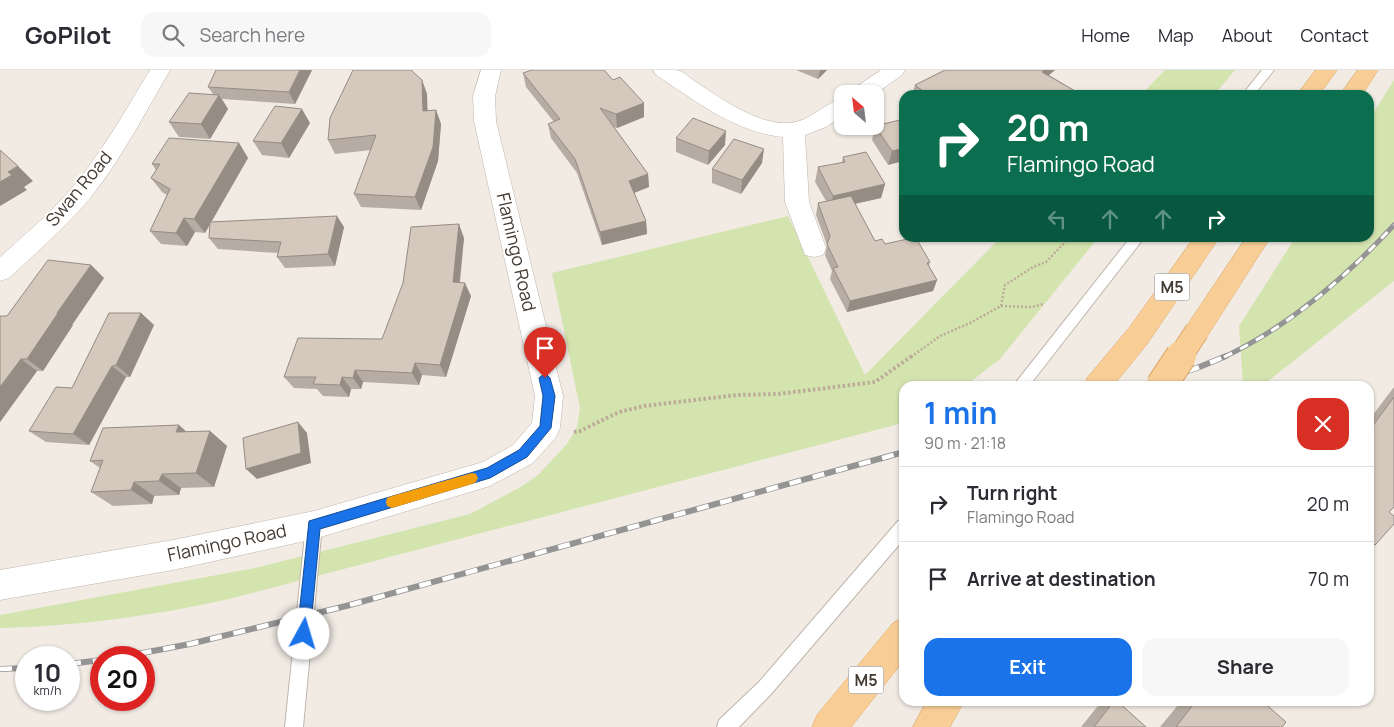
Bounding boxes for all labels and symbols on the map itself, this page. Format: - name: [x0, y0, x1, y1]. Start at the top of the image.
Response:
- north arrow: [834, 85, 884, 135]
- street label: Swan Road: [40, 146, 117, 231]
- street label: Flamingo Road: [492, 190, 542, 313]
- road number: M5: [1154, 273, 1190, 300]
- pin: [524, 327, 566, 378]
- street label: Flamingo Road: [165, 518, 288, 566]
- position arrow: [277, 607, 329, 659]
- speed limit sign: 20: [90, 646, 155, 711]
- road number: M5: [848, 666, 884, 694]

